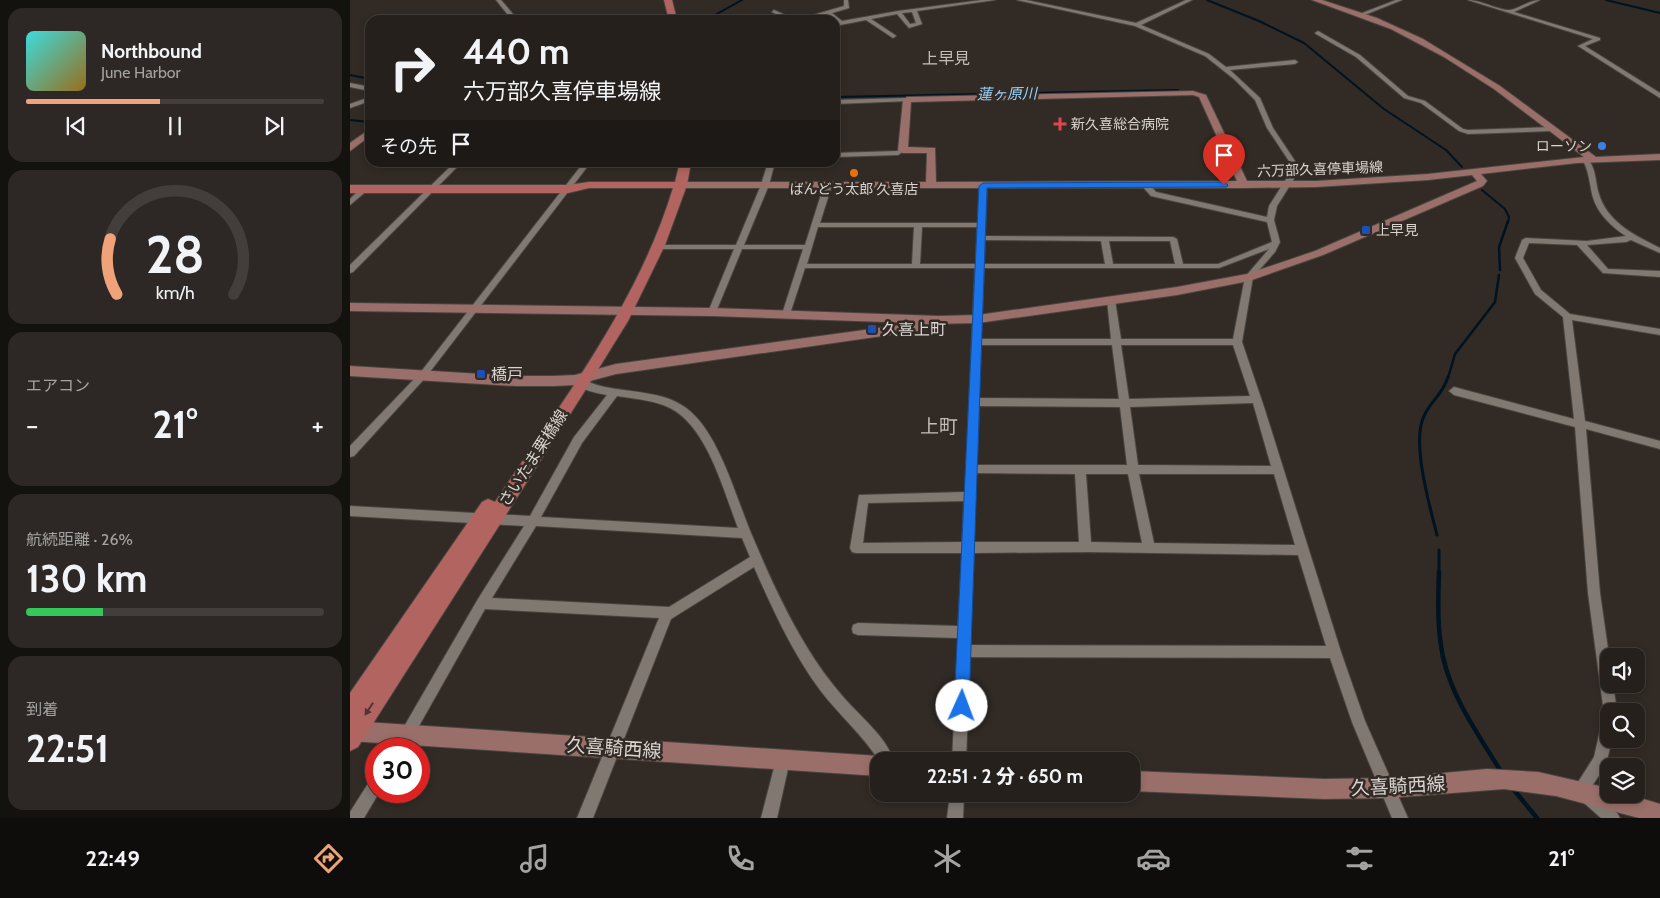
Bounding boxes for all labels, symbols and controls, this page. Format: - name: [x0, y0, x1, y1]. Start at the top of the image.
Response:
- text: 440 m: [463, 30, 569, 73]
- icon: right: [380, 35, 445, 100]
- text: Northbound: [101, 40, 202, 63]
- district label: 上早見: [922, 49, 970, 68]
- text: June Harbor: [101, 63, 181, 82]
- text: 六万部久喜停車場線: [463, 78, 661, 105]
- water label: 蓮ヶ原川: [977, 84, 1039, 104]
- icon: previous: [62, 112, 90, 140]
- icon: pause: [161, 112, 189, 140]
- icon: next: [260, 112, 288, 140]
- place label: 新久喜総合病院: [1071, 115, 1169, 133]
- marker: 新久喜総合病院: [1053, 117, 1067, 131]
- icon: arrive: [447, 130, 475, 158]
- pin: [1203, 134, 1245, 185]
- text: その先: [380, 135, 437, 158]
- place label: ローソン: [1536, 137, 1592, 155]
- marker: ローソン: [1596, 140, 1608, 152]
- icon: arrive: [1210, 141, 1238, 169]
- street label: 六万部久喜停車場線: [1257, 158, 1383, 180]
- marker: ばんどう太郎 久喜店: [848, 167, 860, 179]
- place label: ばんどう太郎 久喜店: [790, 180, 918, 198]
- place label: 上早見: [1376, 221, 1418, 239]
- text: 28: [146, 223, 204, 286]
- marker: 上早見: [1360, 224, 1372, 236]
- text: km/h: [155, 282, 195, 303]
- place label: 久喜上町: [882, 320, 946, 339]
- marker: 久喜上町: [866, 323, 878, 335]
- place label: 橋戸: [491, 365, 523, 384]
- marker: 橋戸: [475, 368, 487, 380]
- text: エアコン: [26, 376, 90, 395]
- text: 21°: [152, 401, 198, 448]
- street label: さいたま栗橋線: [495, 406, 571, 510]
- text: −: [26, 408, 38, 442]
- text: +: [312, 408, 324, 442]
- district label: 上町: [920, 415, 958, 438]
- text: 航続距離 · 26%: [26, 530, 133, 549]
- text: 130 km: [26, 555, 147, 602]
- map controls: [1600, 648, 1645, 803]
- button: sound: [1600, 648, 1645, 693]
- position arrow: [935, 679, 987, 731]
- text: 到着: [26, 700, 58, 719]
- one-way arrow: [364, 703, 374, 716]
- button: search: [1600, 703, 1645, 748]
- text: 22:51: [26, 725, 109, 772]
- street label: 久喜騎西線: [566, 733, 662, 763]
- speed limit sign: 30: [365, 738, 430, 803]
- button: layers: [1600, 758, 1645, 803]
- text: 22:51 · 2 分 · 650 m: [927, 765, 1083, 788]
- street label: 久喜騎西線: [1350, 772, 1446, 800]
- icon: directions: [311, 841, 346, 876]
- icon: music: [517, 841, 552, 876]
- icon: phone: [723, 841, 758, 876]
- icon: climate: [930, 841, 965, 876]
- icon: car: [1136, 841, 1171, 876]
- icon: filters: [1342, 841, 1377, 876]
- text: 22:49: [86, 845, 140, 872]
- text: 21°: [1548, 845, 1574, 872]

